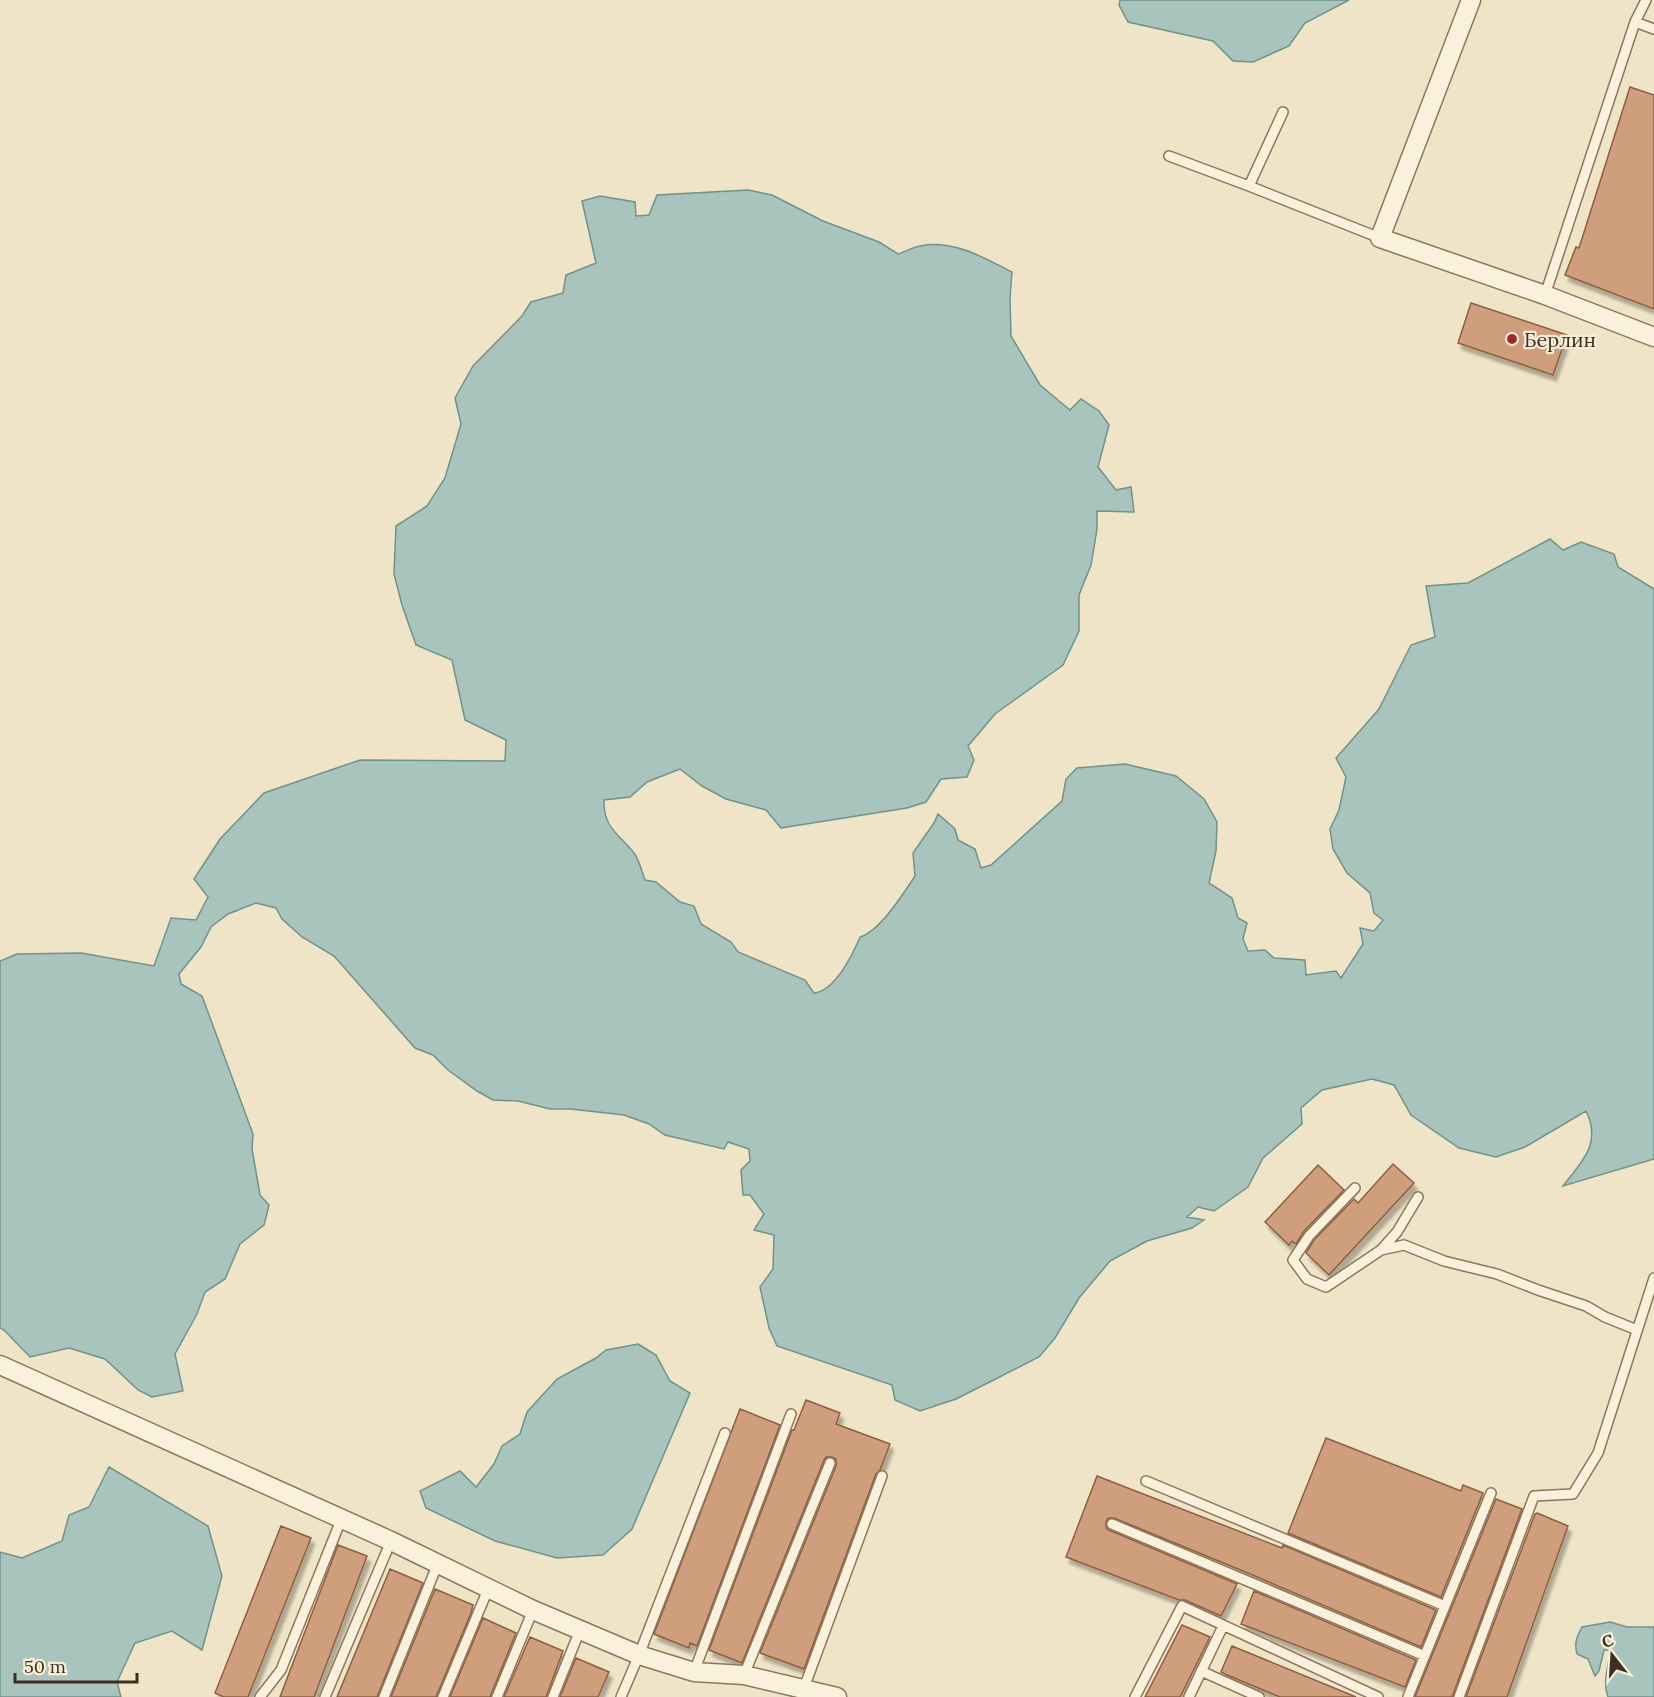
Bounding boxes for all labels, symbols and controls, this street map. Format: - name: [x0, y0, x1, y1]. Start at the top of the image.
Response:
- place label: Берлин: [1524, 327, 1596, 352]
- marker: Берлин: [1505, 332, 1519, 346]
- north arrow: [1582, 1625, 1642, 1685]
- text: С: [1599, 1629, 1616, 1652]
- scale bar: [15, 1646, 136, 1684]
- text: 50 m: [24, 1655, 66, 1678]

